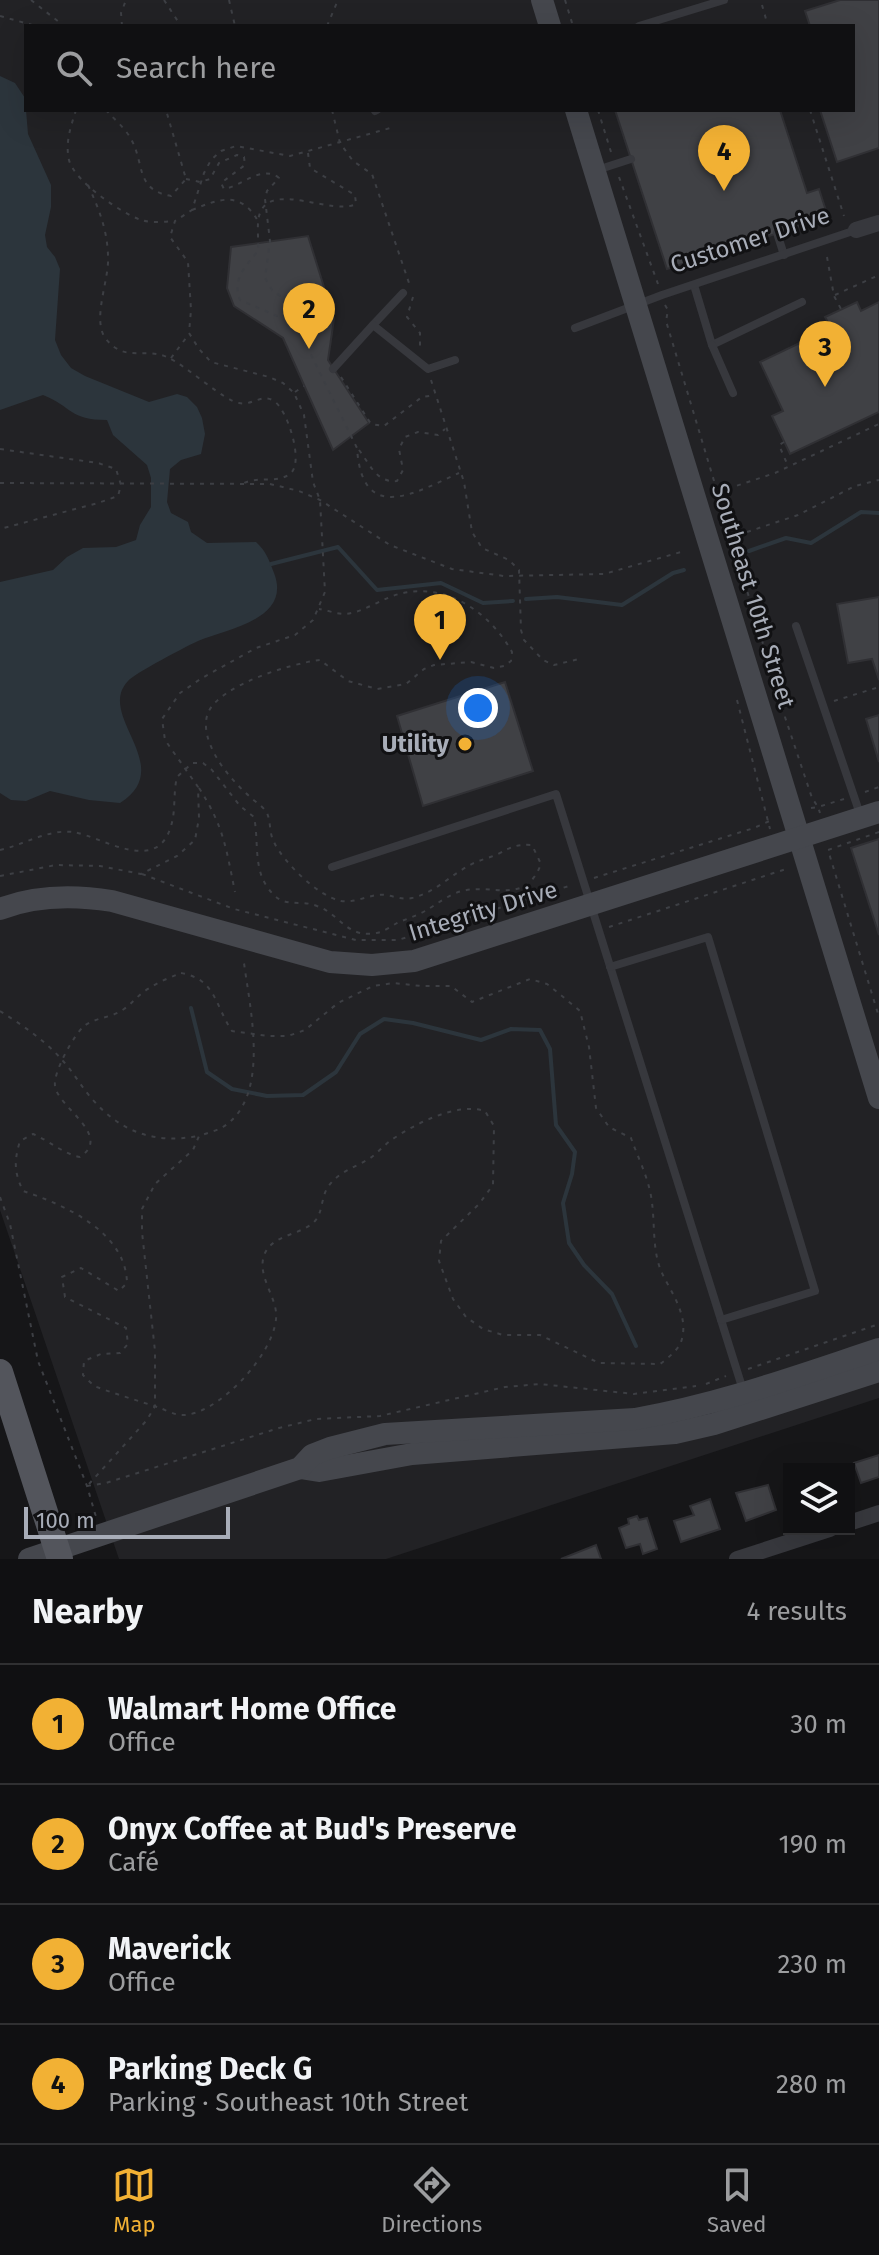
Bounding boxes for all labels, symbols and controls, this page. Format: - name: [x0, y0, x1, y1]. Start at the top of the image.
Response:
- search box: [24, 24, 855, 112]
- icon: search: [52, 46, 96, 90]
- text: Search here: [116, 50, 276, 86]
- pin: 4: [698, 125, 750, 191]
- street label: Customer Drive: [667, 201, 833, 279]
- pin: 2: [283, 283, 335, 349]
- pin: 3: [799, 321, 851, 387]
- street label: Southeast 10th Street: [705, 480, 801, 712]
- pin: 1: [414, 594, 466, 660]
- your location: [458, 688, 498, 728]
- place label: Utility: [382, 730, 450, 758]
- marker: Utility: [456, 735, 474, 753]
- street label: Integrity Drive: [405, 875, 561, 947]
- map controls: [783, 1463, 855, 1535]
- button: layers: [783, 1463, 855, 1535]
- scale bar: [24, 1503, 230, 1539]
- text: 100 m: [36, 1507, 95, 1534]
- text: Nearby: [32, 1591, 143, 1632]
- text: 4 results: [746, 1596, 847, 1627]
- text: Walmart Home Office: [108, 1691, 396, 1727]
- text: 1: [52, 1709, 64, 1740]
- text: 30 m: [790, 1709, 847, 1740]
- text: Office: [108, 1727, 176, 1758]
- text: Onyx Coffee at Bud's Preserve: [108, 1811, 516, 1847]
- text: 2: [51, 1829, 65, 1860]
- text: 190 m: [778, 1829, 847, 1860]
- text: Café: [108, 1847, 159, 1878]
- text: Maverick: [108, 1931, 231, 1967]
- text: 3: [51, 1949, 65, 1980]
- text: 230 m: [778, 1949, 847, 1980]
- text: Office: [108, 1967, 176, 1998]
- text: Parking Deck G: [108, 2051, 312, 2087]
- text: 4: [51, 2069, 65, 2100]
- text: 280 m: [776, 2069, 847, 2100]
- text: Parking · Southeast 10th Street: [108, 2087, 468, 2118]
- tab: Map: [112, 2163, 156, 2238]
- tab: Directions: [381, 2163, 482, 2238]
- tab: Saved: [707, 2163, 767, 2238]

